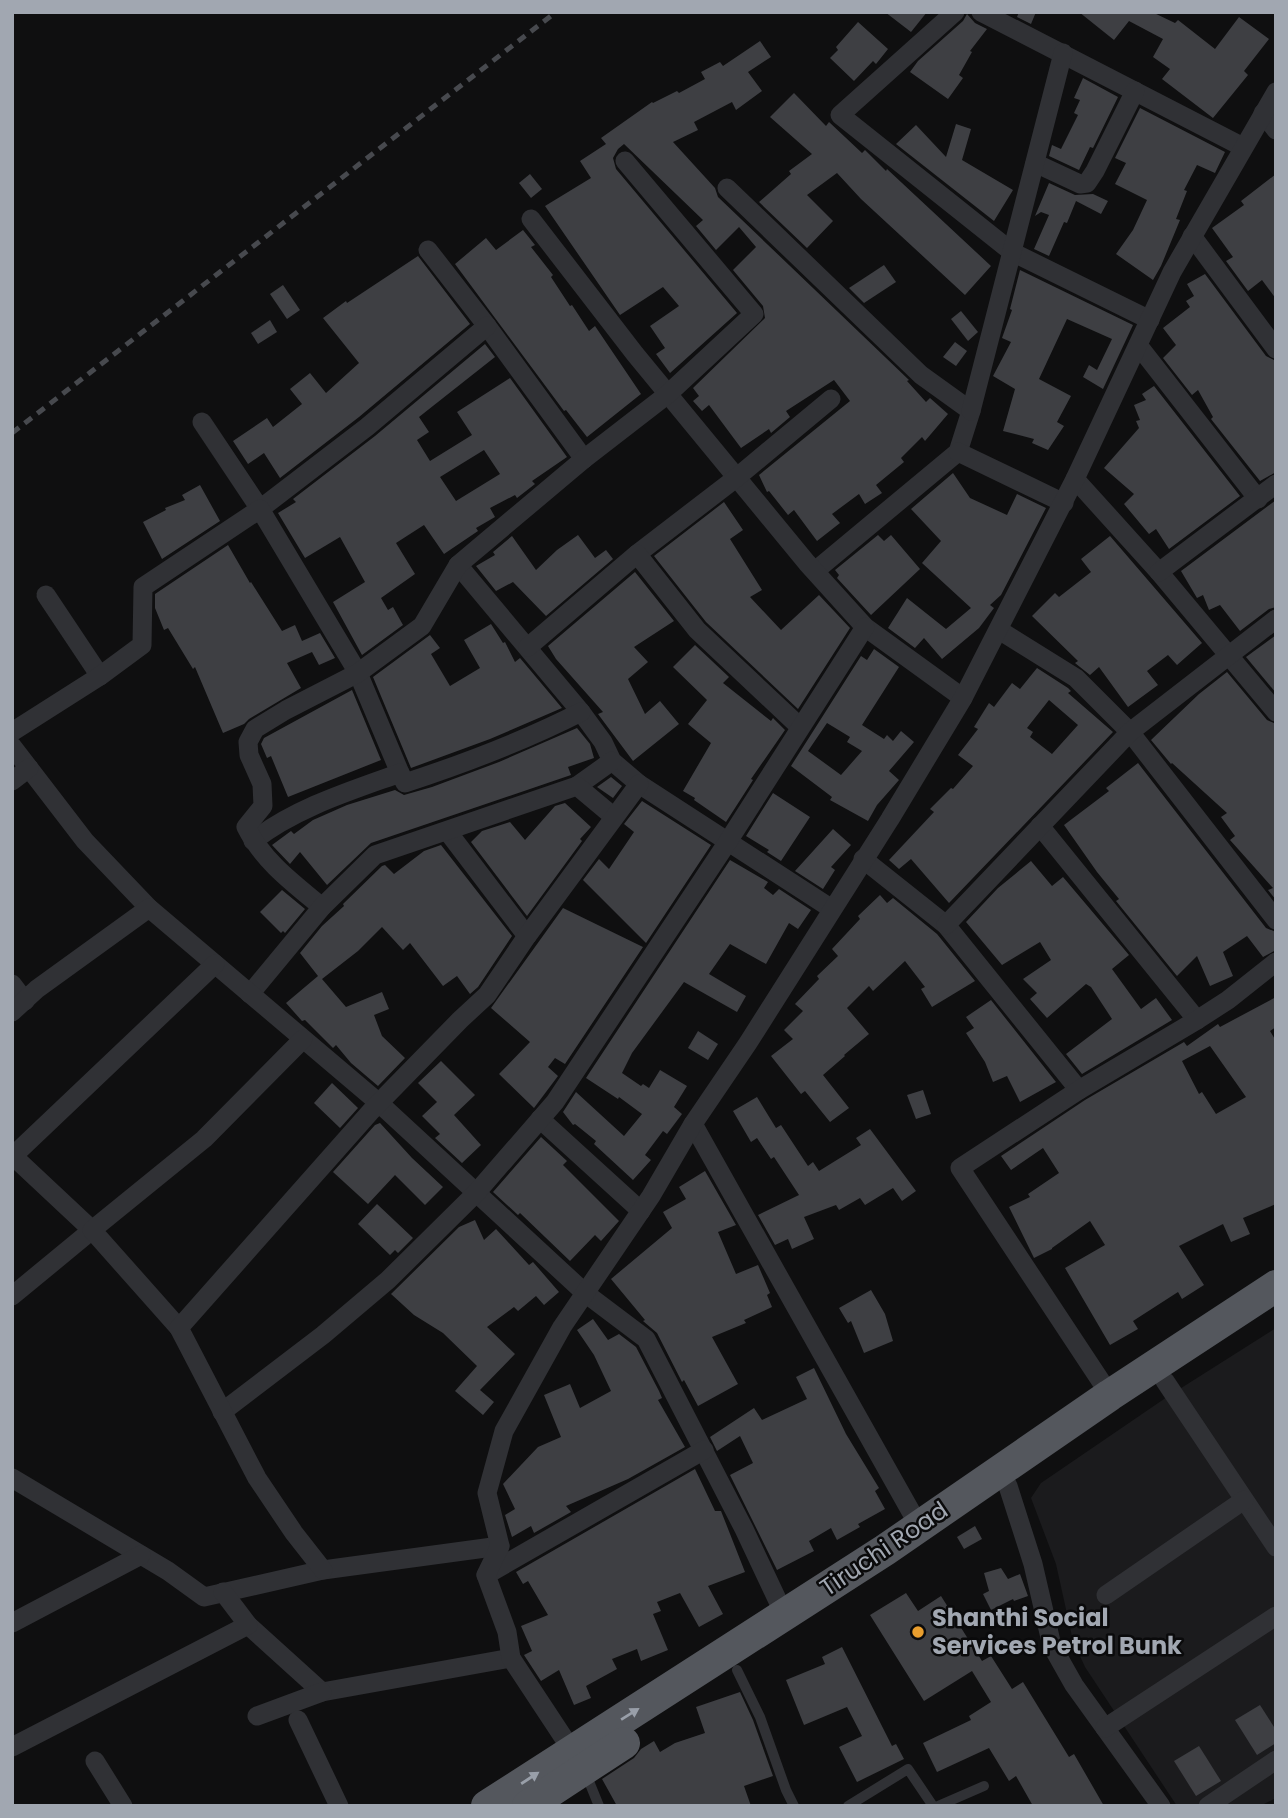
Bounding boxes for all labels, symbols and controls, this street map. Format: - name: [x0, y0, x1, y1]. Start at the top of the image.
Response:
- street label: Tiruchi Road: [813, 1494, 954, 1604]
- place label: Shanthi Social Services Petrol Bunk: [932, 1601, 1182, 1662]
- marker: Shanthi Social Services Petrol Bunk: [910, 1624, 926, 1640]
- one-way arrow: [620, 1708, 639, 1721]
- one-way arrow: [520, 1772, 539, 1785]

